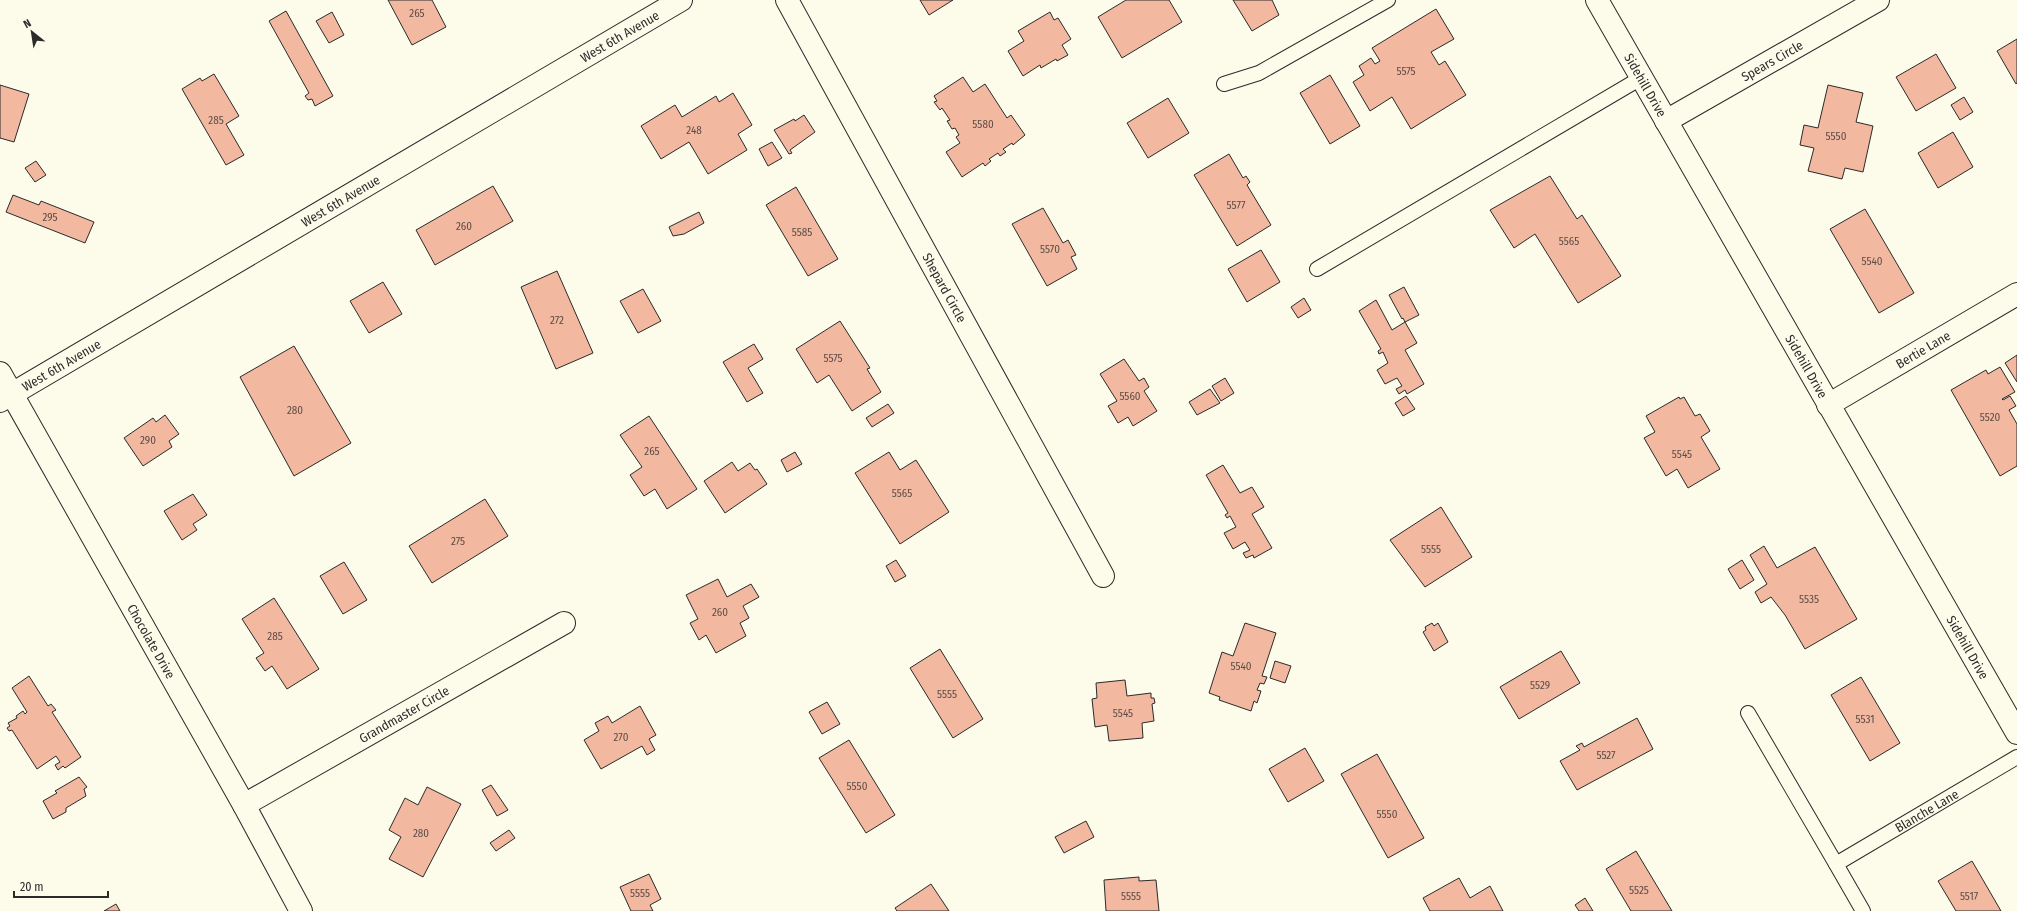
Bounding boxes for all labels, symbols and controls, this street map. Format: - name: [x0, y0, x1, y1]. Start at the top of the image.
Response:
- house number: 265: [409, 7, 425, 20]
- street label: West 6th Avenue: [578, 7, 662, 65]
- north arrow: [12, 12, 52, 52]
- text: N: [21, 16, 33, 31]
- street label: Spears Circle: [1738, 37, 1805, 84]
- street label: Sidehill Drive: [1622, 51, 1670, 119]
- house number: 5575: [1396, 65, 1416, 78]
- house number: 285: [208, 114, 224, 127]
- house number: 5580: [972, 118, 994, 131]
- house number: 248: [686, 124, 702, 137]
- house number: 5550: [1826, 130, 1847, 143]
- street label: West 6th Avenue: [298, 172, 382, 230]
- house number: 5577: [1227, 199, 1246, 212]
- house number: 295: [42, 211, 58, 224]
- house number: 260: [456, 220, 472, 233]
- house number: 5585: [792, 226, 812, 239]
- house number: 5565: [1559, 235, 1579, 248]
- house number: 5570: [1040, 243, 1060, 256]
- street label: Shepard Circle: [920, 250, 970, 325]
- house number: 5540: [1861, 255, 1883, 268]
- house number: 272: [550, 314, 564, 327]
- street label: Bertie Lane: [1893, 328, 1953, 371]
- street label: Sidehill Drive: [1783, 332, 1831, 401]
- street label: West 6th Avenue: [19, 336, 103, 394]
- house number: 5575: [823, 352, 843, 365]
- house number: 5560: [1119, 390, 1141, 403]
- house number: 280: [287, 404, 303, 417]
- house number: 5520: [1980, 411, 2001, 424]
- house number: 290: [140, 434, 156, 447]
- house number: 265: [644, 445, 660, 458]
- house number: 5545: [1672, 448, 1692, 461]
- house number: 5565: [892, 487, 912, 500]
- house number: 275: [451, 535, 465, 548]
- house number: 5555: [1421, 543, 1441, 556]
- house number: 5535: [1799, 593, 1819, 606]
- street label: Chocolate Drive: [124, 601, 178, 681]
- house number: 260: [712, 606, 728, 619]
- street label: Sidehill Drive: [1944, 613, 1992, 682]
- house number: 285: [267, 630, 283, 643]
- house number: 5540: [1230, 660, 1252, 673]
- house number: 5529: [1530, 679, 1550, 692]
- street label: Grandmaster Circle: [356, 682, 452, 746]
- house number: 5555: [937, 688, 957, 701]
- house number: 5545: [1113, 707, 1133, 720]
- house number: 5531: [1856, 713, 1874, 726]
- house number: 270: [614, 731, 629, 744]
- house number: 5527: [1596, 749, 1616, 762]
- house number: 5550: [847, 780, 868, 793]
- street label: Blanche Lane: [1892, 786, 1961, 835]
- house number: 5550: [1377, 808, 1398, 821]
- house number: 280: [413, 827, 429, 840]
- scale bar: [14, 873, 108, 899]
- text: 20 m: [20, 880, 44, 894]
- house number: 5525: [1629, 884, 1649, 897]
- house number: 5555: [630, 887, 650, 900]
- house number: 5555: [1121, 890, 1141, 903]
- house number: 5517: [1960, 890, 1979, 903]

